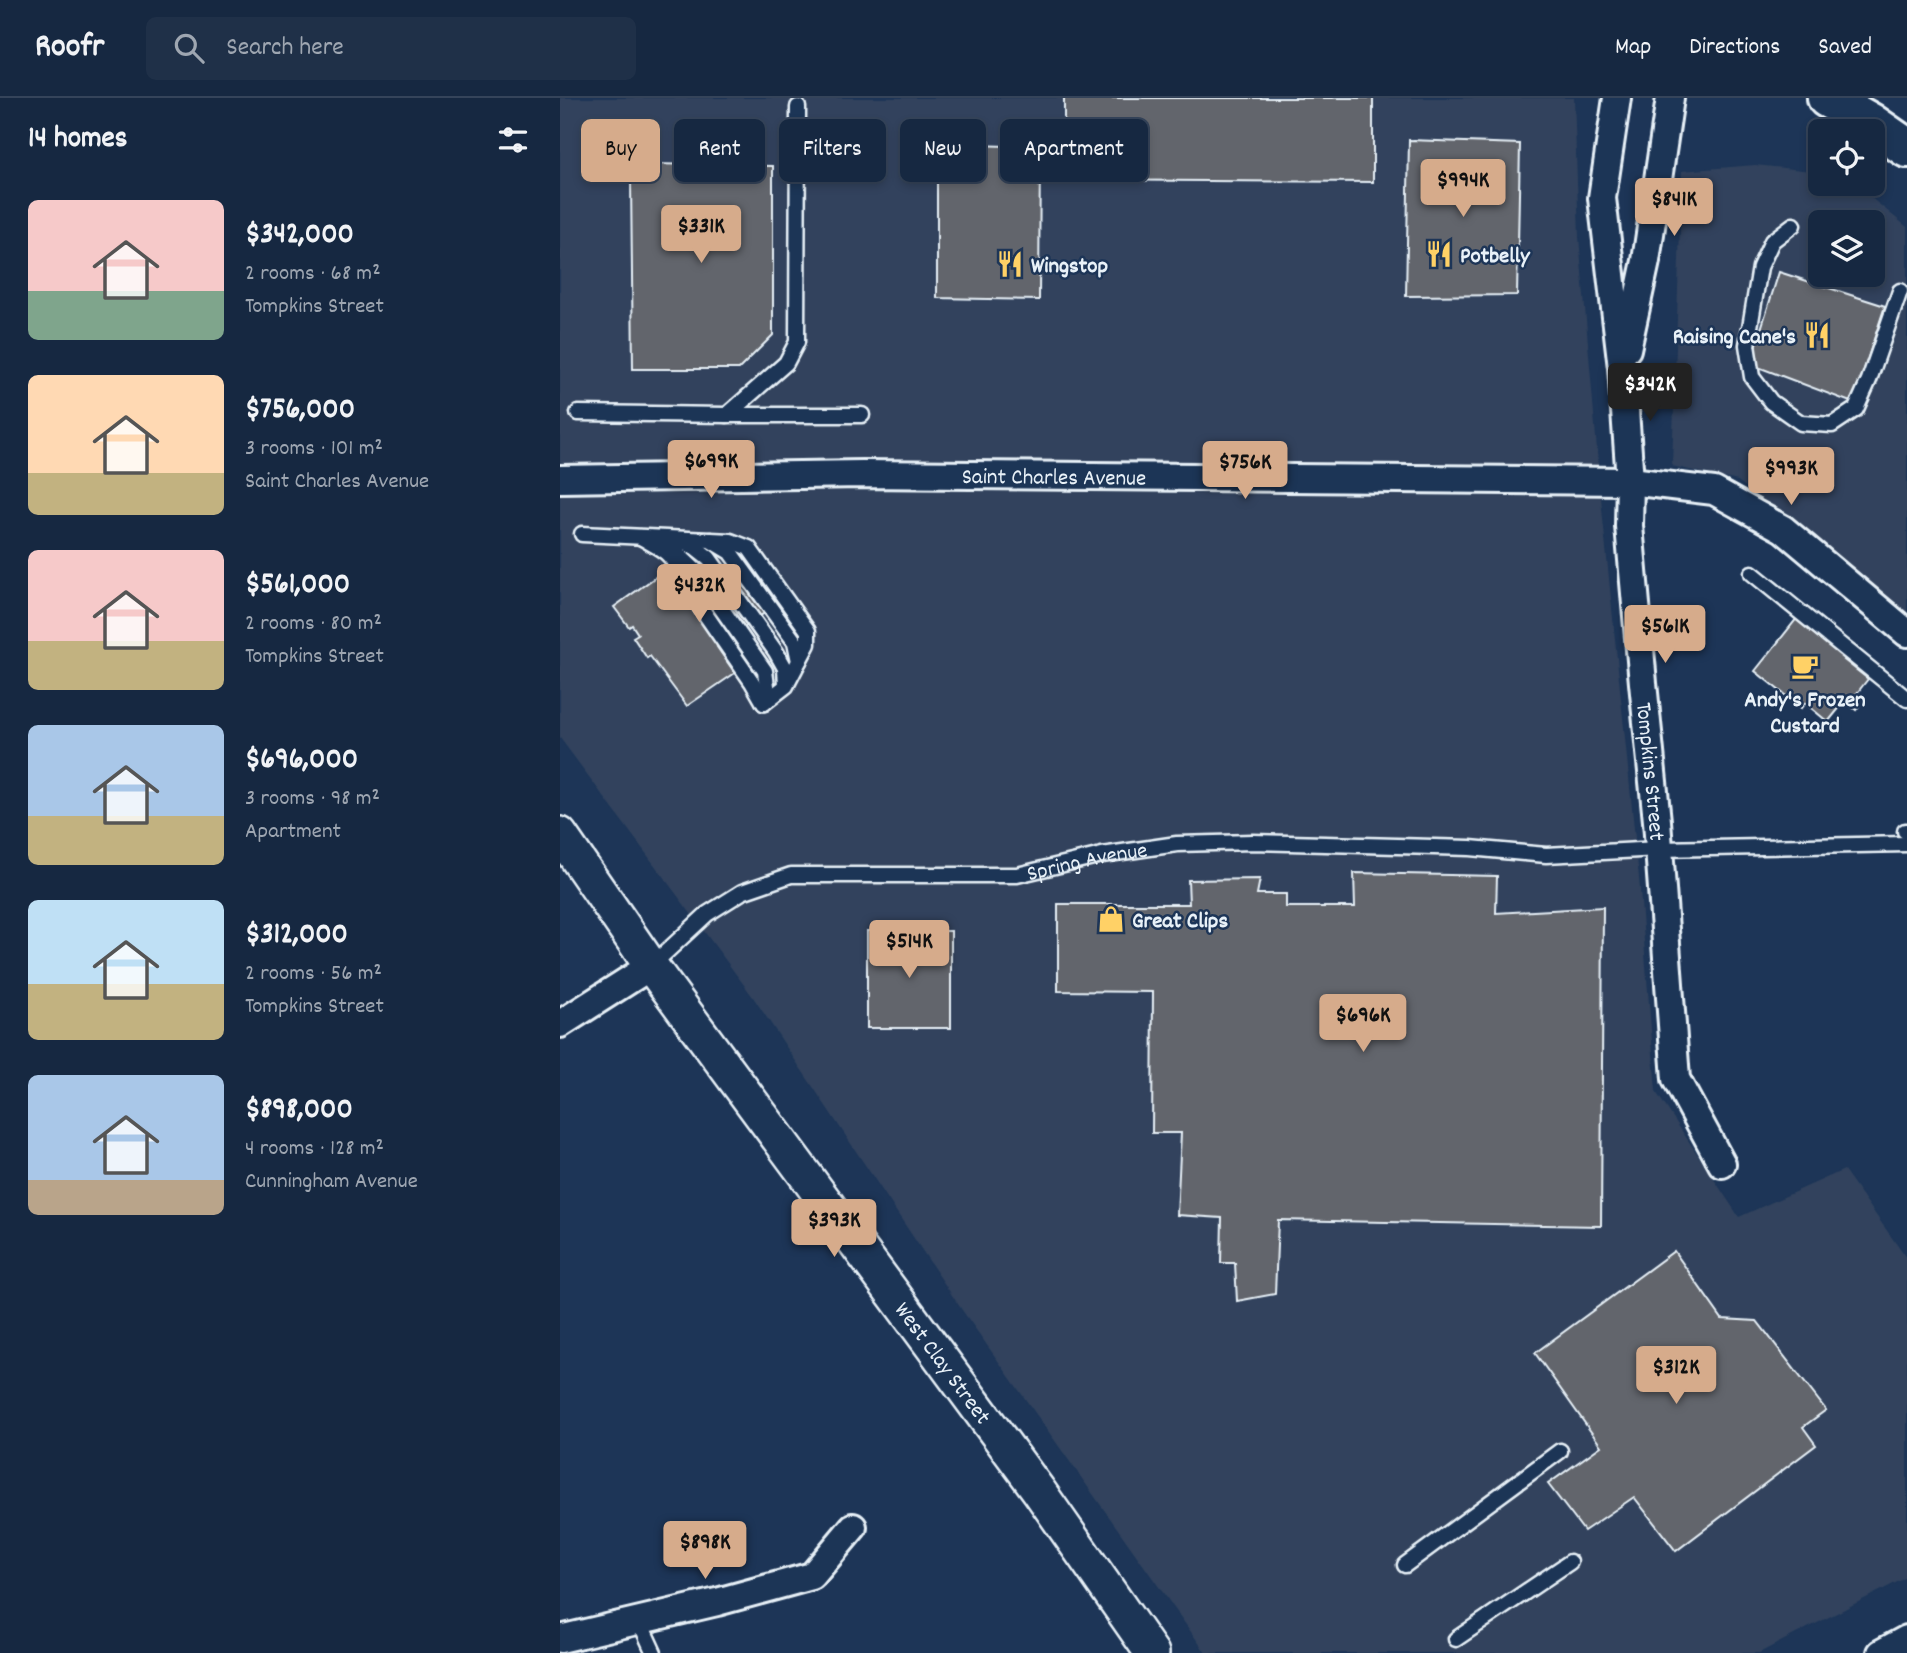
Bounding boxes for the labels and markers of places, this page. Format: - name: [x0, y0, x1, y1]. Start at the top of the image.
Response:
- pin: $994K: [1414, 159, 1512, 219]
- pin: $841K: [1625, 178, 1723, 238]
- pin: $331K: [652, 206, 750, 265]
- restaurant icon: Potbelly: [1424, 239, 1454, 269]
- place label: Potbelly: [1460, 241, 1531, 274]
- restaurant icon: Wingstop: [995, 249, 1025, 279]
- place label: Wingstop: [1031, 251, 1109, 284]
- restaurant icon: Raising Cane's: [1802, 320, 1832, 350]
- place label: Raising Cane's: [1673, 322, 1796, 355]
- pin: $342K: [1601, 364, 1699, 423]
- pin: $699K: [662, 440, 760, 500]
- pin: $756K: [1196, 442, 1294, 501]
- pin: $993K: [1742, 448, 1840, 507]
- pin: $432K: [650, 564, 748, 624]
- pin: $561K: [1616, 606, 1714, 665]
- cafe icon: Andy's Frozen Custard: [1790, 651, 1820, 681]
- place label: Andy's Frozen Custard: [1744, 685, 1866, 744]
- shop icon: Great Clips: [1096, 904, 1126, 934]
- place label: Great Clips: [1132, 906, 1228, 939]
- pin: $514K: [860, 920, 958, 980]
- pin: $696K: [1314, 995, 1412, 1054]
- pin: $393K: [785, 1200, 883, 1259]
- pin: $312K: [1627, 1346, 1725, 1406]
- pin: $898K: [656, 1522, 754, 1581]

